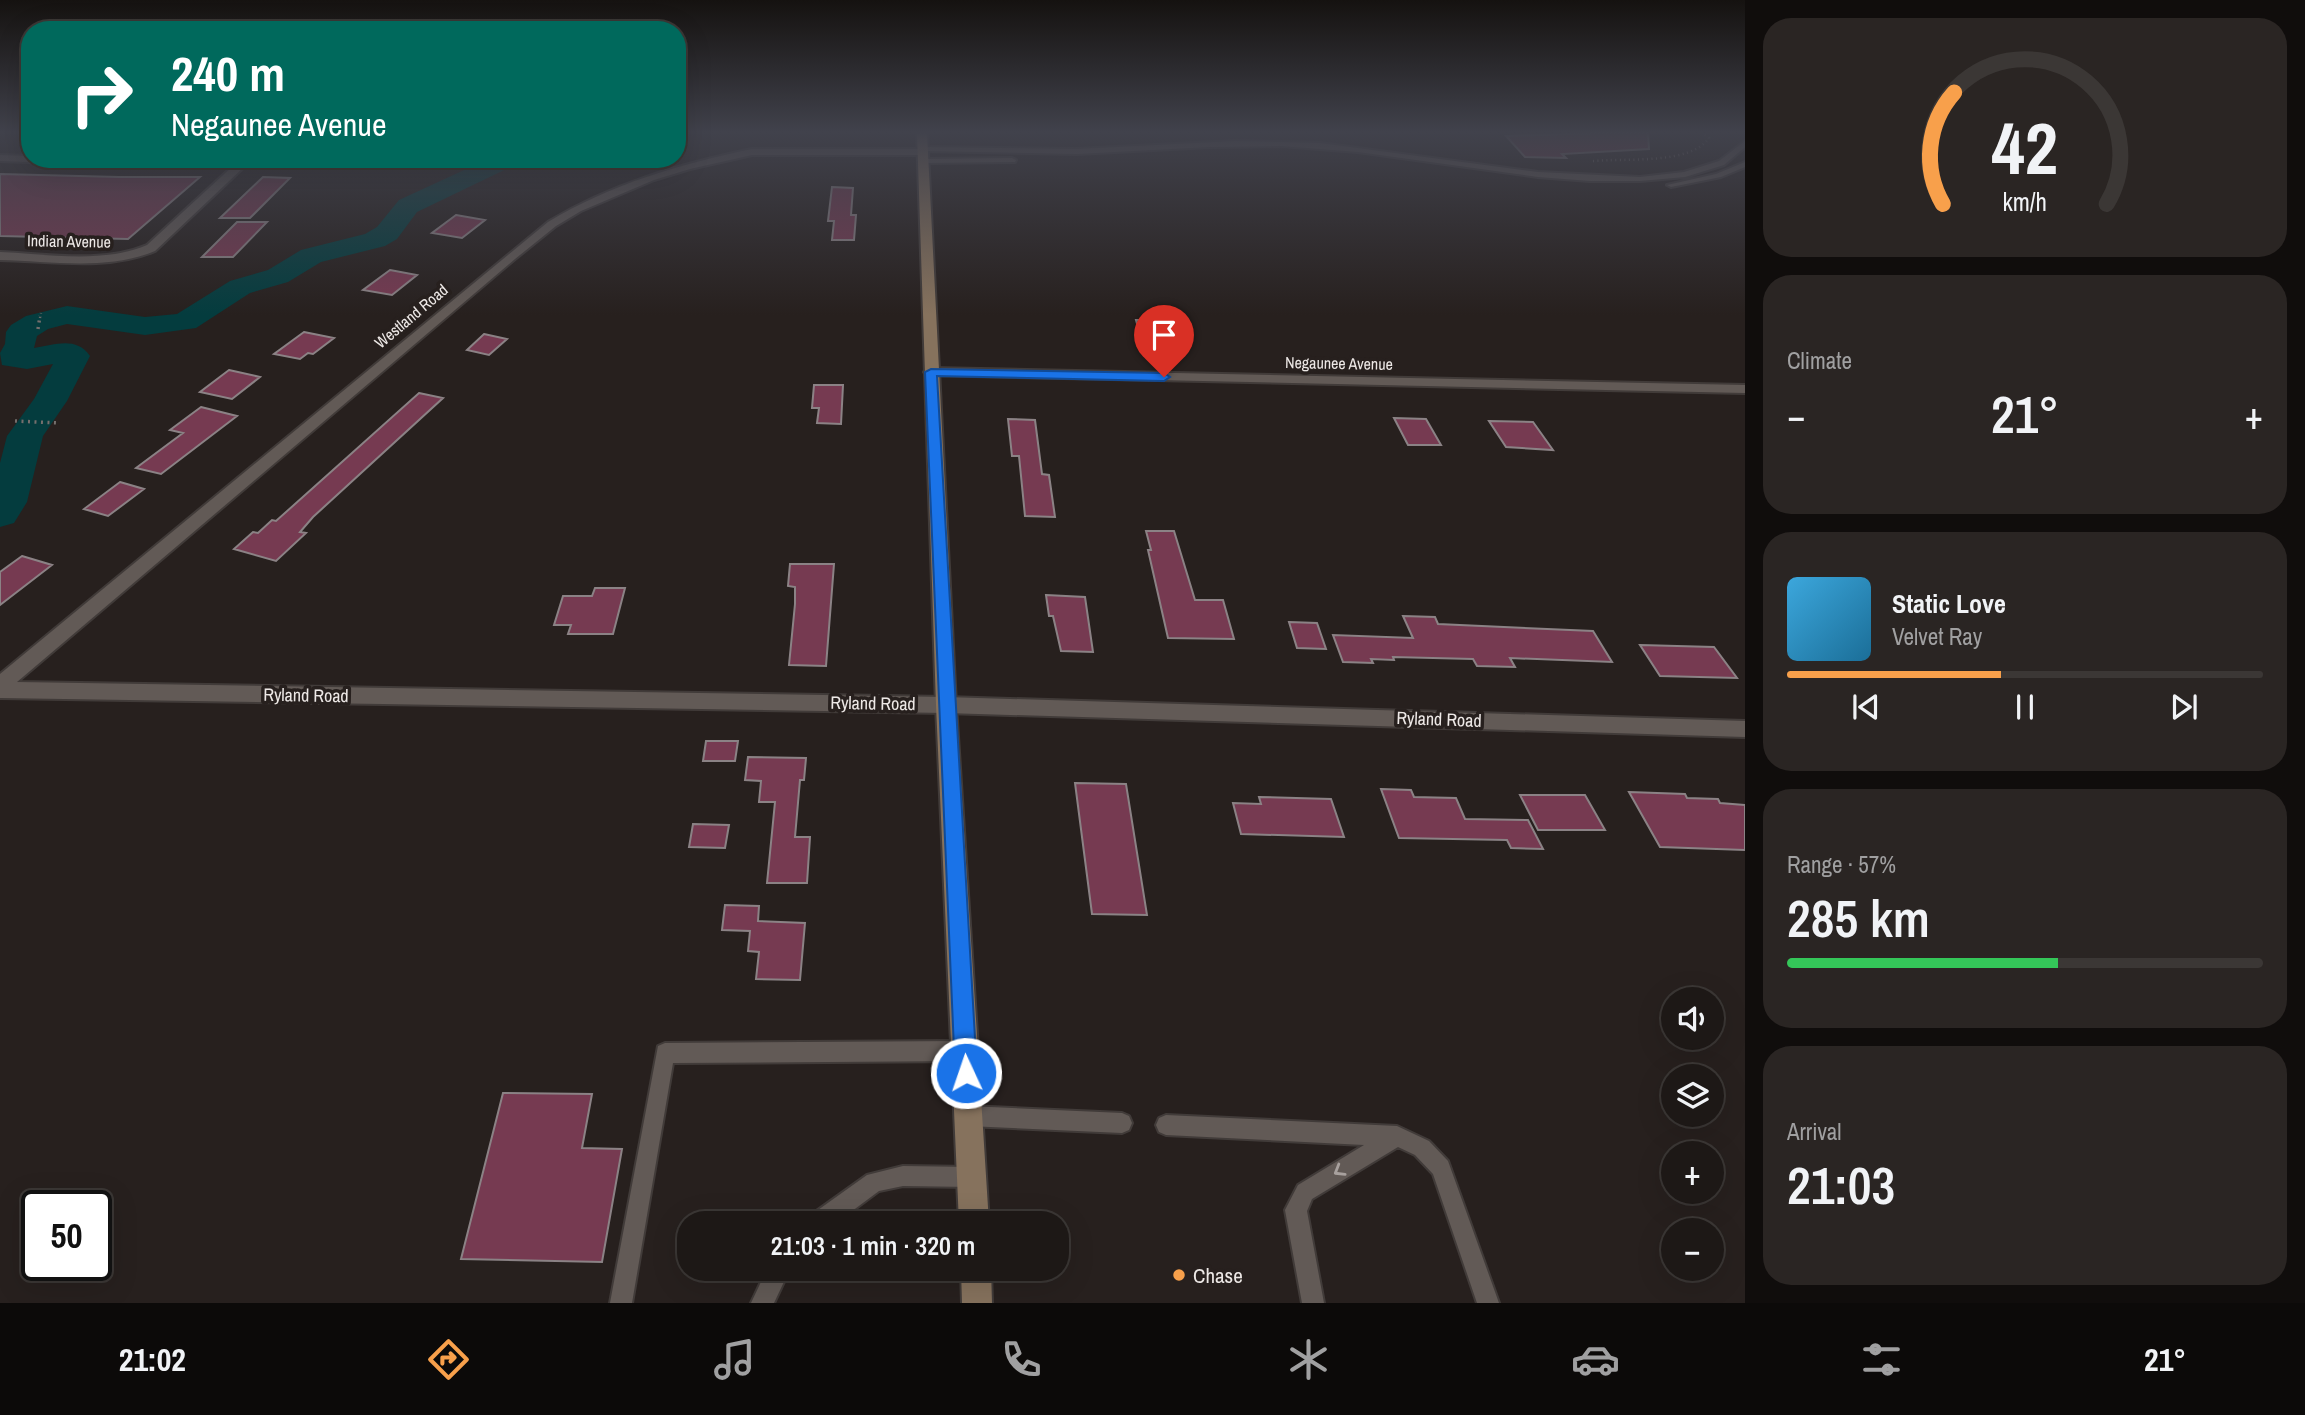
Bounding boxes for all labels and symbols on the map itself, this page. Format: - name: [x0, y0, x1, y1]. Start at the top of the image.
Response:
- street label: Indian Avenue: [27, 229, 111, 253]
- street label: Westland Road: [370, 279, 452, 353]
- pin: [1134, 305, 1194, 377]
- street label: Negaunee Avenue: [1285, 351, 1393, 375]
- street label: Ryland Road: [263, 682, 349, 708]
- street label: Ryland Road: [830, 690, 916, 716]
- street label: Ryland Road: [1396, 705, 1482, 733]
- position arrow: [929, 1036, 1003, 1110]
- one-way arrow: [1333, 1163, 1346, 1176]
- speed limit sign: 50: [21, 1190, 112, 1281]
- place label: Chase: [1193, 1261, 1243, 1290]
- marker: Chase: [1171, 1267, 1187, 1283]

